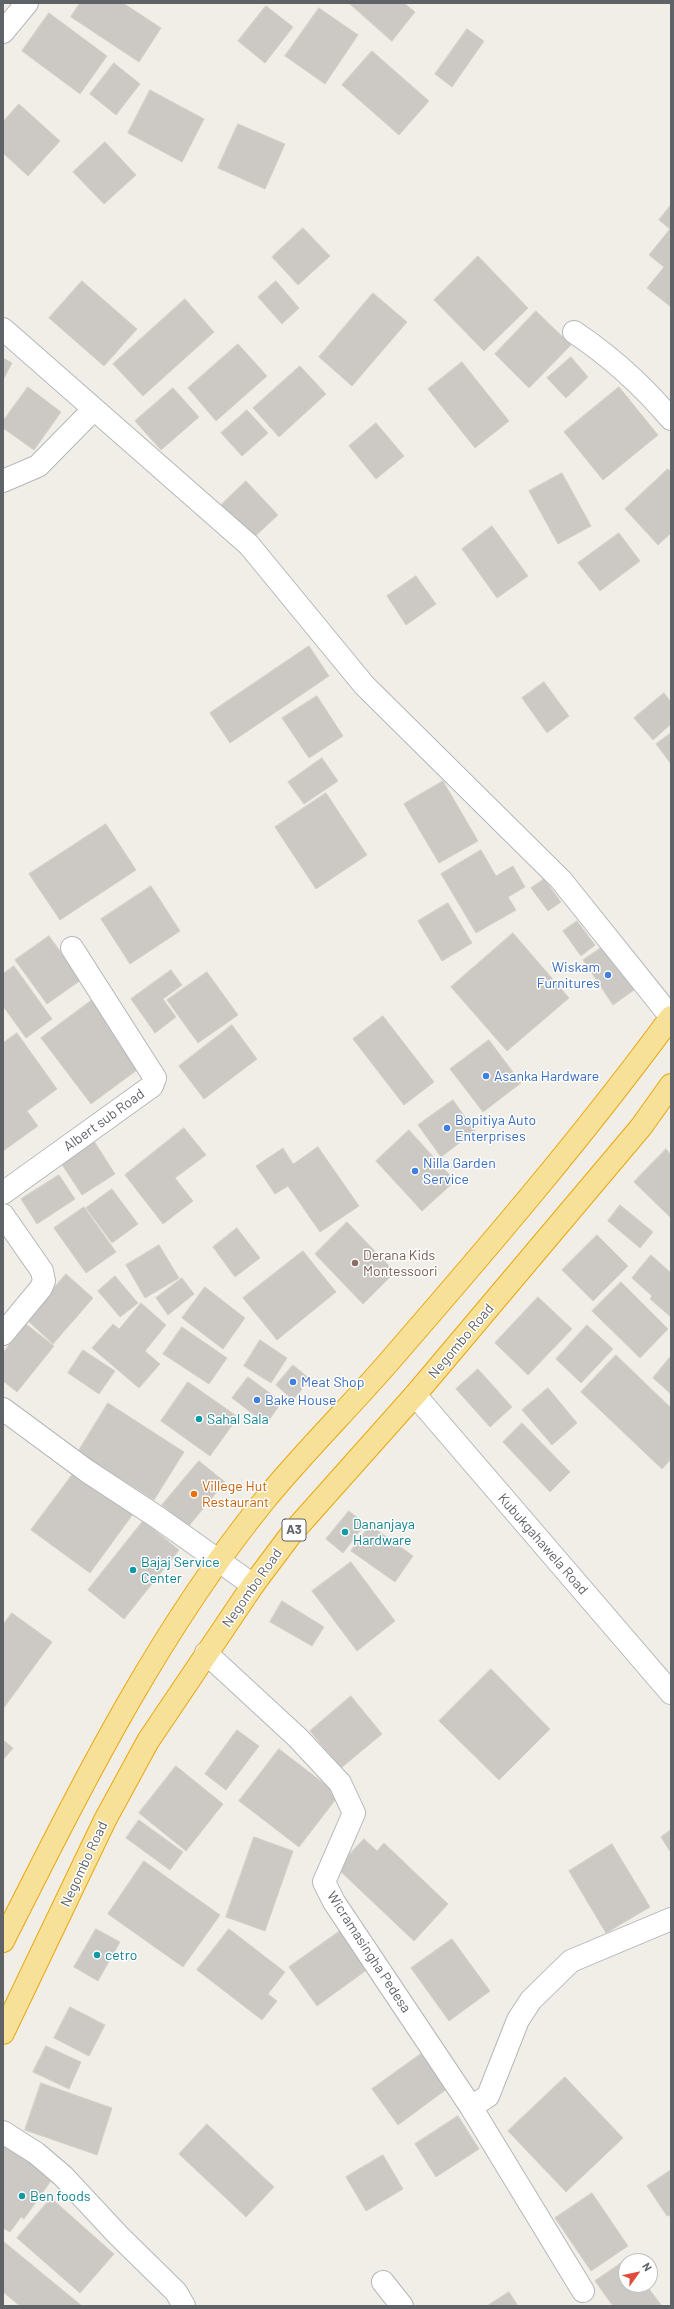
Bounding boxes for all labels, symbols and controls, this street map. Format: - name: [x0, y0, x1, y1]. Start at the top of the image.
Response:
- place label: Wiskam Furnitures: [537, 959, 600, 992]
- marker: Wiskam Furnitures: [603, 970, 613, 980]
- place label: Asanka Hardware: [494, 1068, 599, 1084]
- marker: Asanka Hardware: [481, 1071, 491, 1081]
- street label: Albert sub Road: [60, 1085, 148, 1155]
- place label: Bopitiya Auto Enterprises: [455, 1112, 536, 1144]
- marker: Bopitiya Auto Enterprises: [442, 1123, 452, 1133]
- place label: Nilla Garden Service: [423, 1155, 496, 1188]
- marker: Nilla Garden Service: [410, 1166, 420, 1176]
- place label: Derana Kids Montessoori: [363, 1247, 438, 1280]
- marker: Derana Kids Montessoori: [350, 1258, 360, 1268]
- street label: Negombo Road: [425, 1300, 497, 1382]
- place label: Meat Shop: [301, 1374, 364, 1390]
- marker: Meat Shop: [288, 1377, 298, 1387]
- place label: Bake House: [265, 1392, 336, 1408]
- marker: Bake House: [252, 1395, 262, 1405]
- place label: Sahal Sala: [207, 1411, 269, 1427]
- marker: Sahal Sala: [194, 1414, 204, 1424]
- place label: Villege Hut Restaurant: [202, 1478, 269, 1510]
- marker: Villege Hut Restaurant: [189, 1489, 199, 1499]
- street label: Kubukgahawela Road: [494, 1490, 592, 1598]
- place label: Dananjaya Hardware: [353, 1516, 415, 1548]
- road number: A3: [282, 1519, 306, 1541]
- marker: Dananjaya Hardware: [340, 1527, 350, 1537]
- street label: Negombo Road: [219, 1545, 285, 1631]
- place label: Bajaj Service Center: [141, 1554, 220, 1586]
- marker: Bajaj Service Center: [128, 1565, 138, 1575]
- street label: Negombo Road: [57, 1819, 111, 1909]
- street label: Wicramasingha Pedesa: [323, 1888, 415, 2016]
- place label: cetro: [105, 1947, 137, 1963]
- marker: cetro: [92, 1950, 102, 1960]
- place label: Ben foods: [30, 2188, 91, 2204]
- marker: Ben foods: [17, 2191, 27, 2201]
- north arrow: [618, 2253, 658, 2293]
- text: N: [640, 2260, 655, 2273]

